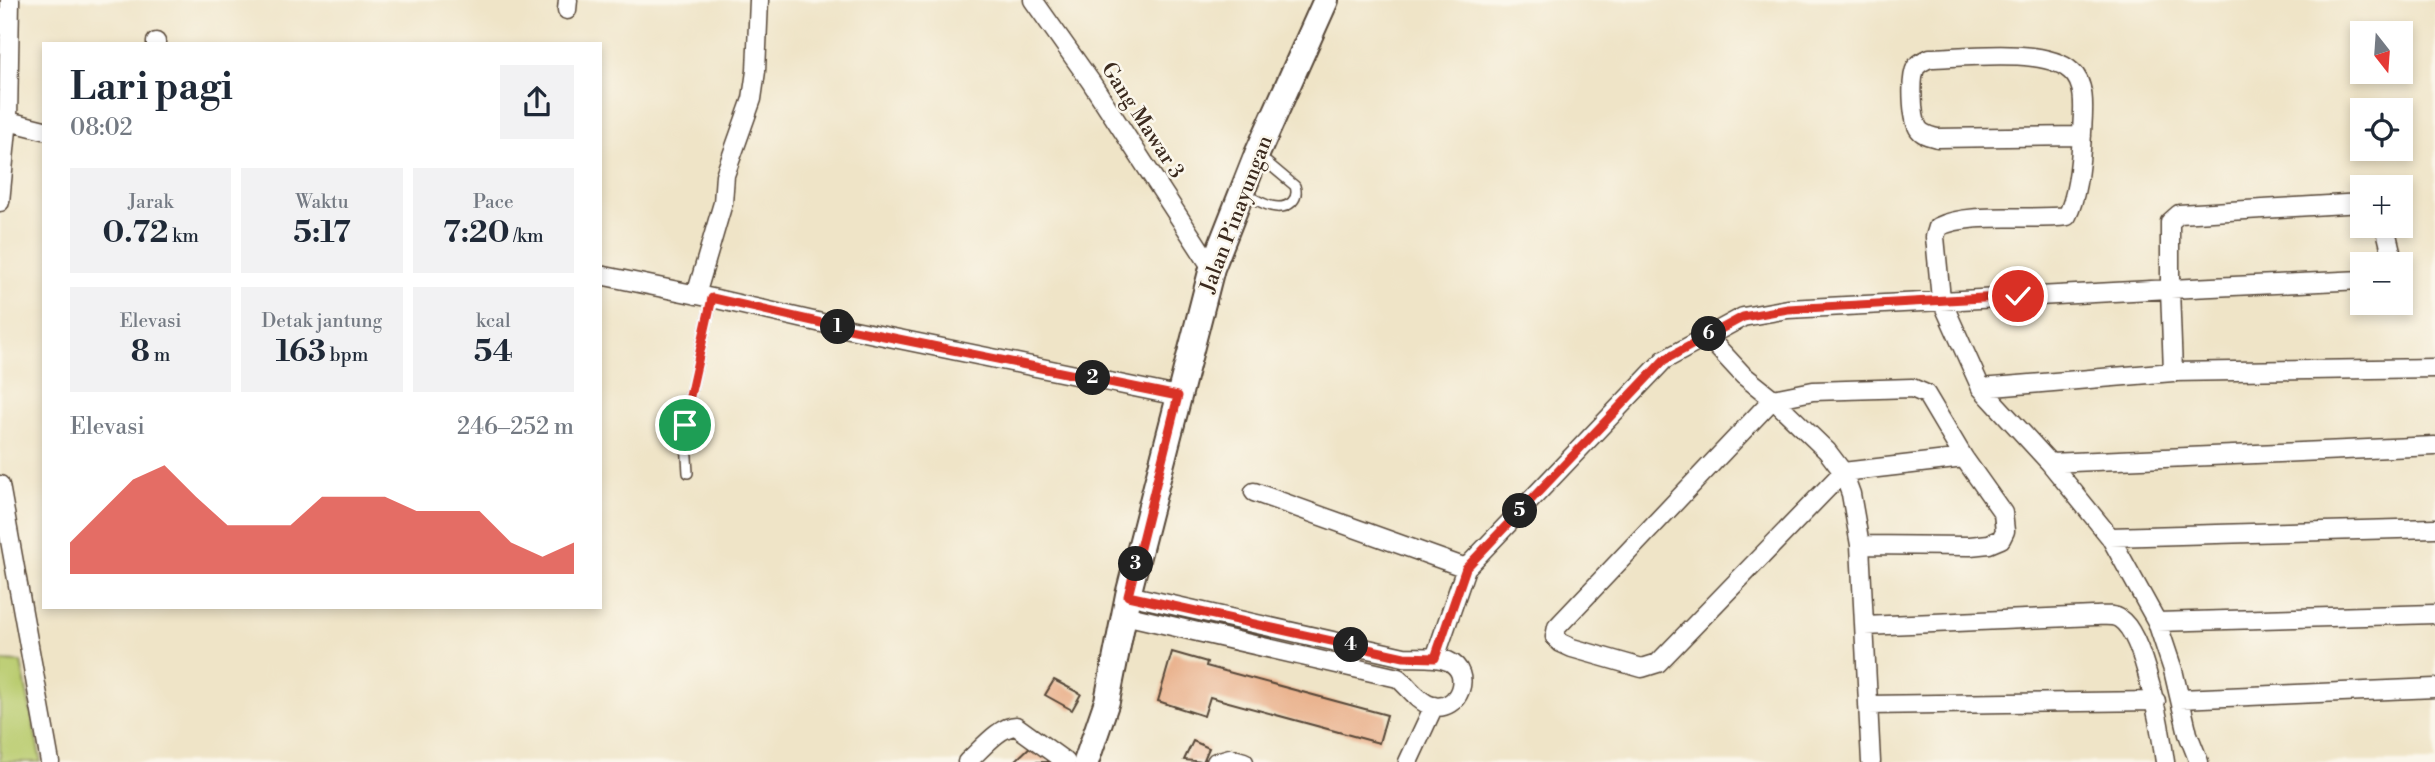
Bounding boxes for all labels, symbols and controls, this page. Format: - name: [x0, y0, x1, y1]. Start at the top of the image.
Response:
- north arrow: [2350, 21, 2413, 84]
- map controls: [2350, 21, 2413, 315]
- street label: Gang Mawar 3: [1095, 58, 1189, 183]
- text: Lari pagi: [70, 64, 233, 111]
- button: share: [500, 65, 574, 139]
- button: locate: [2350, 98, 2413, 161]
- text: 08:02: [70, 114, 133, 142]
- street label: Jalan Pinayungan: [1195, 132, 1279, 298]
- button: +: [2350, 175, 2413, 238]
- text: Jarak: [128, 190, 173, 214]
- text: Waktu: [295, 190, 349, 214]
- text: Pace: [473, 190, 514, 214]
- text: 0.72: [102, 214, 168, 252]
- text: 5:17: [293, 214, 351, 252]
- text: 7:20: [443, 214, 509, 252]
- text: km: [168, 224, 199, 248]
- text: /km: [509, 224, 544, 248]
- button: −: [2350, 252, 2413, 315]
- pin: [1988, 266, 2048, 326]
- icon: check: [1999, 277, 2037, 315]
- text: Elevasi: [120, 309, 182, 333]
- text: Detak jantung: [262, 309, 382, 333]
- text: kcal: [476, 309, 511, 333]
- pin: 1: [820, 310, 856, 344]
- text: 1: [833, 314, 842, 338]
- pin: 6: [1692, 316, 1726, 352]
- text: 6: [1703, 321, 1714, 345]
- text: 8: [131, 333, 150, 371]
- text: 163: [276, 333, 326, 371]
- text: 54: [474, 333, 513, 371]
- text: m: [150, 343, 171, 367]
- text: bpm: [326, 343, 368, 367]
- pin: 2: [1076, 360, 1110, 396]
- text: 2: [1087, 365, 1098, 389]
- pin: [655, 395, 715, 455]
- icon: arrive: [666, 406, 704, 444]
- text: Elevasi: [70, 413, 145, 441]
- text: 246–252 m: [457, 413, 574, 441]
- pin: 5: [1502, 494, 1538, 528]
- text: 5: [1514, 498, 1525, 522]
- pin: 3: [1118, 546, 1154, 582]
- text: 3: [1130, 551, 1141, 575]
- pin: 4: [1334, 628, 1368, 662]
- text: 4: [1344, 632, 1357, 656]

